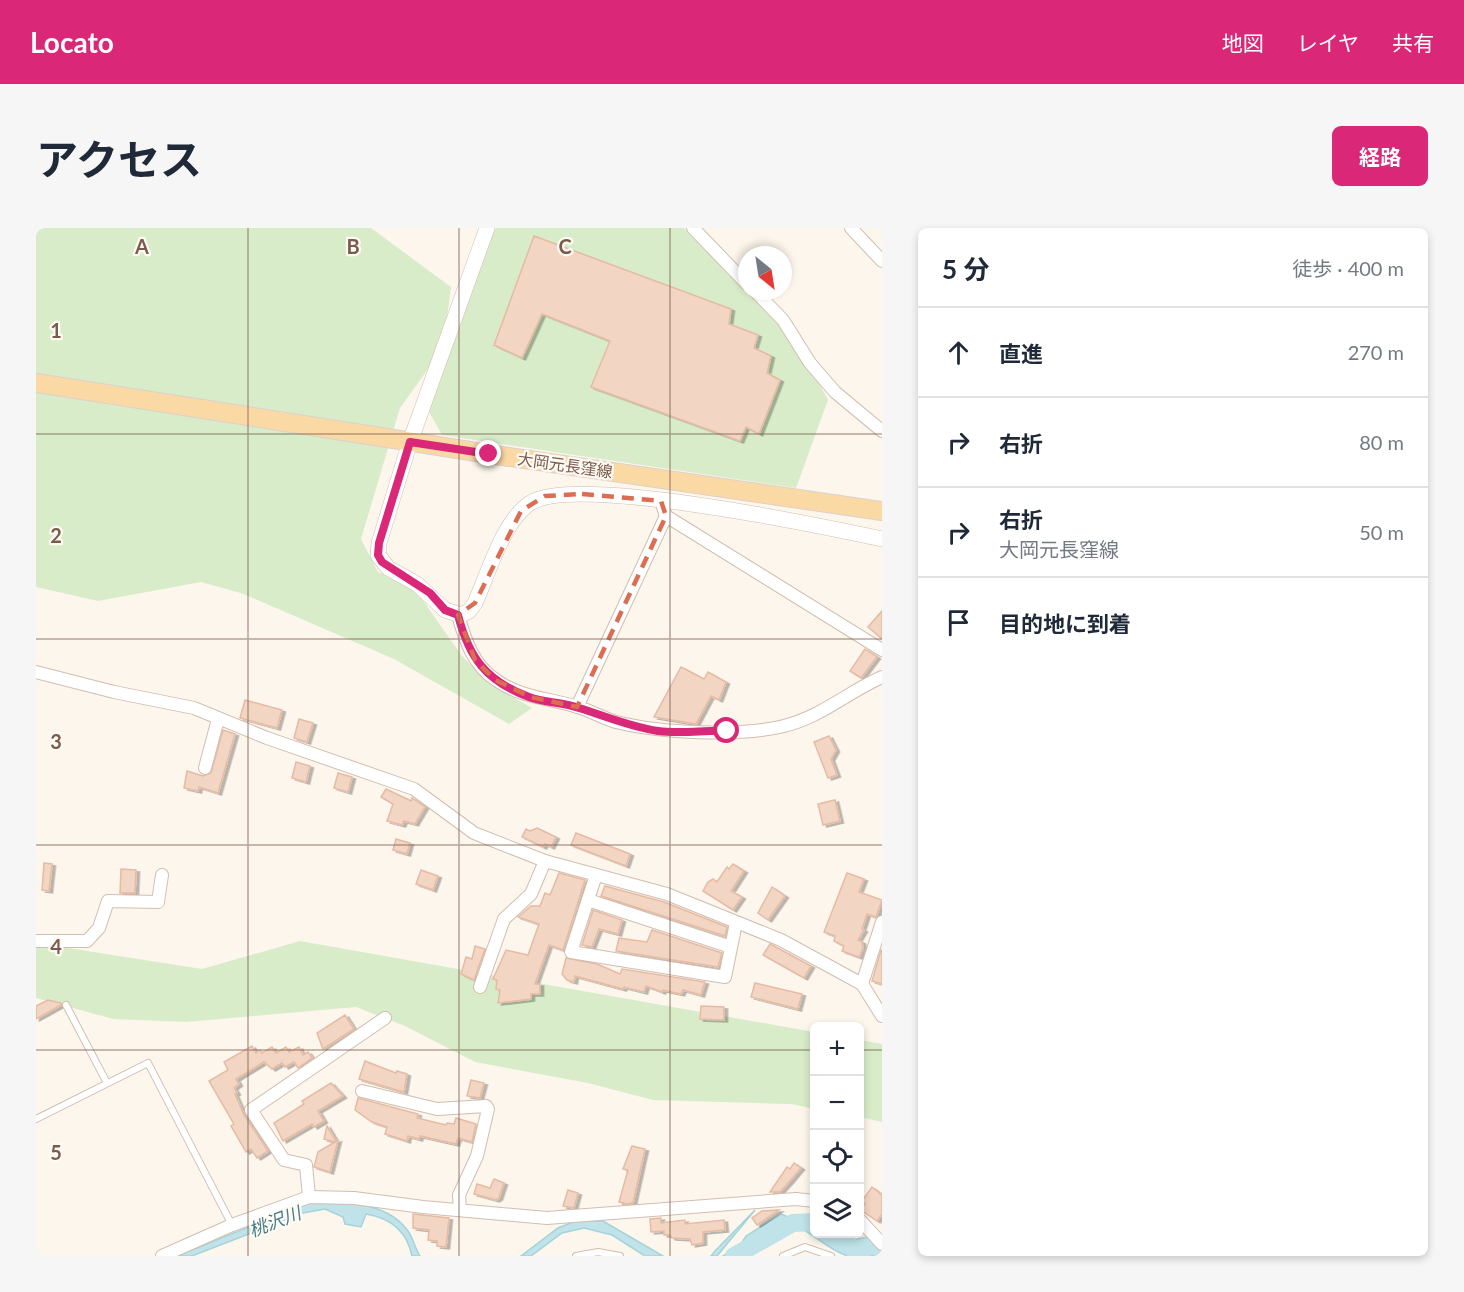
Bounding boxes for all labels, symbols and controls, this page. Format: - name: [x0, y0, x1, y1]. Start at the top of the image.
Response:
- text: Locato: [30, 25, 114, 59]
- text: 地図: [1222, 30, 1264, 55]
- text: レイヤ: [1297, 30, 1359, 55]
- text: 共有: [1392, 30, 1434, 55]
- button: 経路: [1332, 126, 1428, 186]
- text: アクセス: [36, 134, 202, 184]
- text: A: [134, 234, 149, 258]
- text: B: [346, 234, 360, 258]
- text: C: [558, 234, 572, 258]
- north arrow: [738, 246, 792, 300]
- text: 5 分: [942, 253, 989, 285]
- text: 徒歩 · 400 m: [1292, 256, 1404, 280]
- text: 1: [50, 318, 62, 342]
- icon: ahead: [942, 336, 975, 369]
- text: 直進: [999, 340, 1043, 367]
- text: 270 m: [1348, 340, 1404, 364]
- icon: right: [942, 426, 975, 459]
- text: 右折: [999, 430, 1043, 457]
- text: 80 m: [1359, 430, 1404, 454]
- route end: [475, 440, 501, 466]
- street label: 大岡元長窪線: [516, 448, 614, 481]
- text: 右折: [999, 506, 1043, 533]
- icon: right: [942, 516, 975, 549]
- text: 50 m: [1359, 520, 1404, 544]
- text: 2: [50, 523, 62, 547]
- text: 大岡元長窪線: [999, 537, 1119, 561]
- icon: arrive: [942, 606, 975, 639]
- text: 目的地に到着: [999, 610, 1131, 637]
- route start: [713, 717, 739, 743]
- text: 3: [50, 729, 62, 753]
- text: 4: [50, 934, 62, 958]
- map controls: [810, 1022, 864, 1238]
- button: +: [810, 1022, 864, 1076]
- button: −: [810, 1076, 864, 1130]
- button: locate: [810, 1130, 864, 1184]
- text: 5: [50, 1140, 62, 1164]
- button: layers: [810, 1184, 864, 1238]
- water label: 桃沢川: [245, 1200, 306, 1241]

